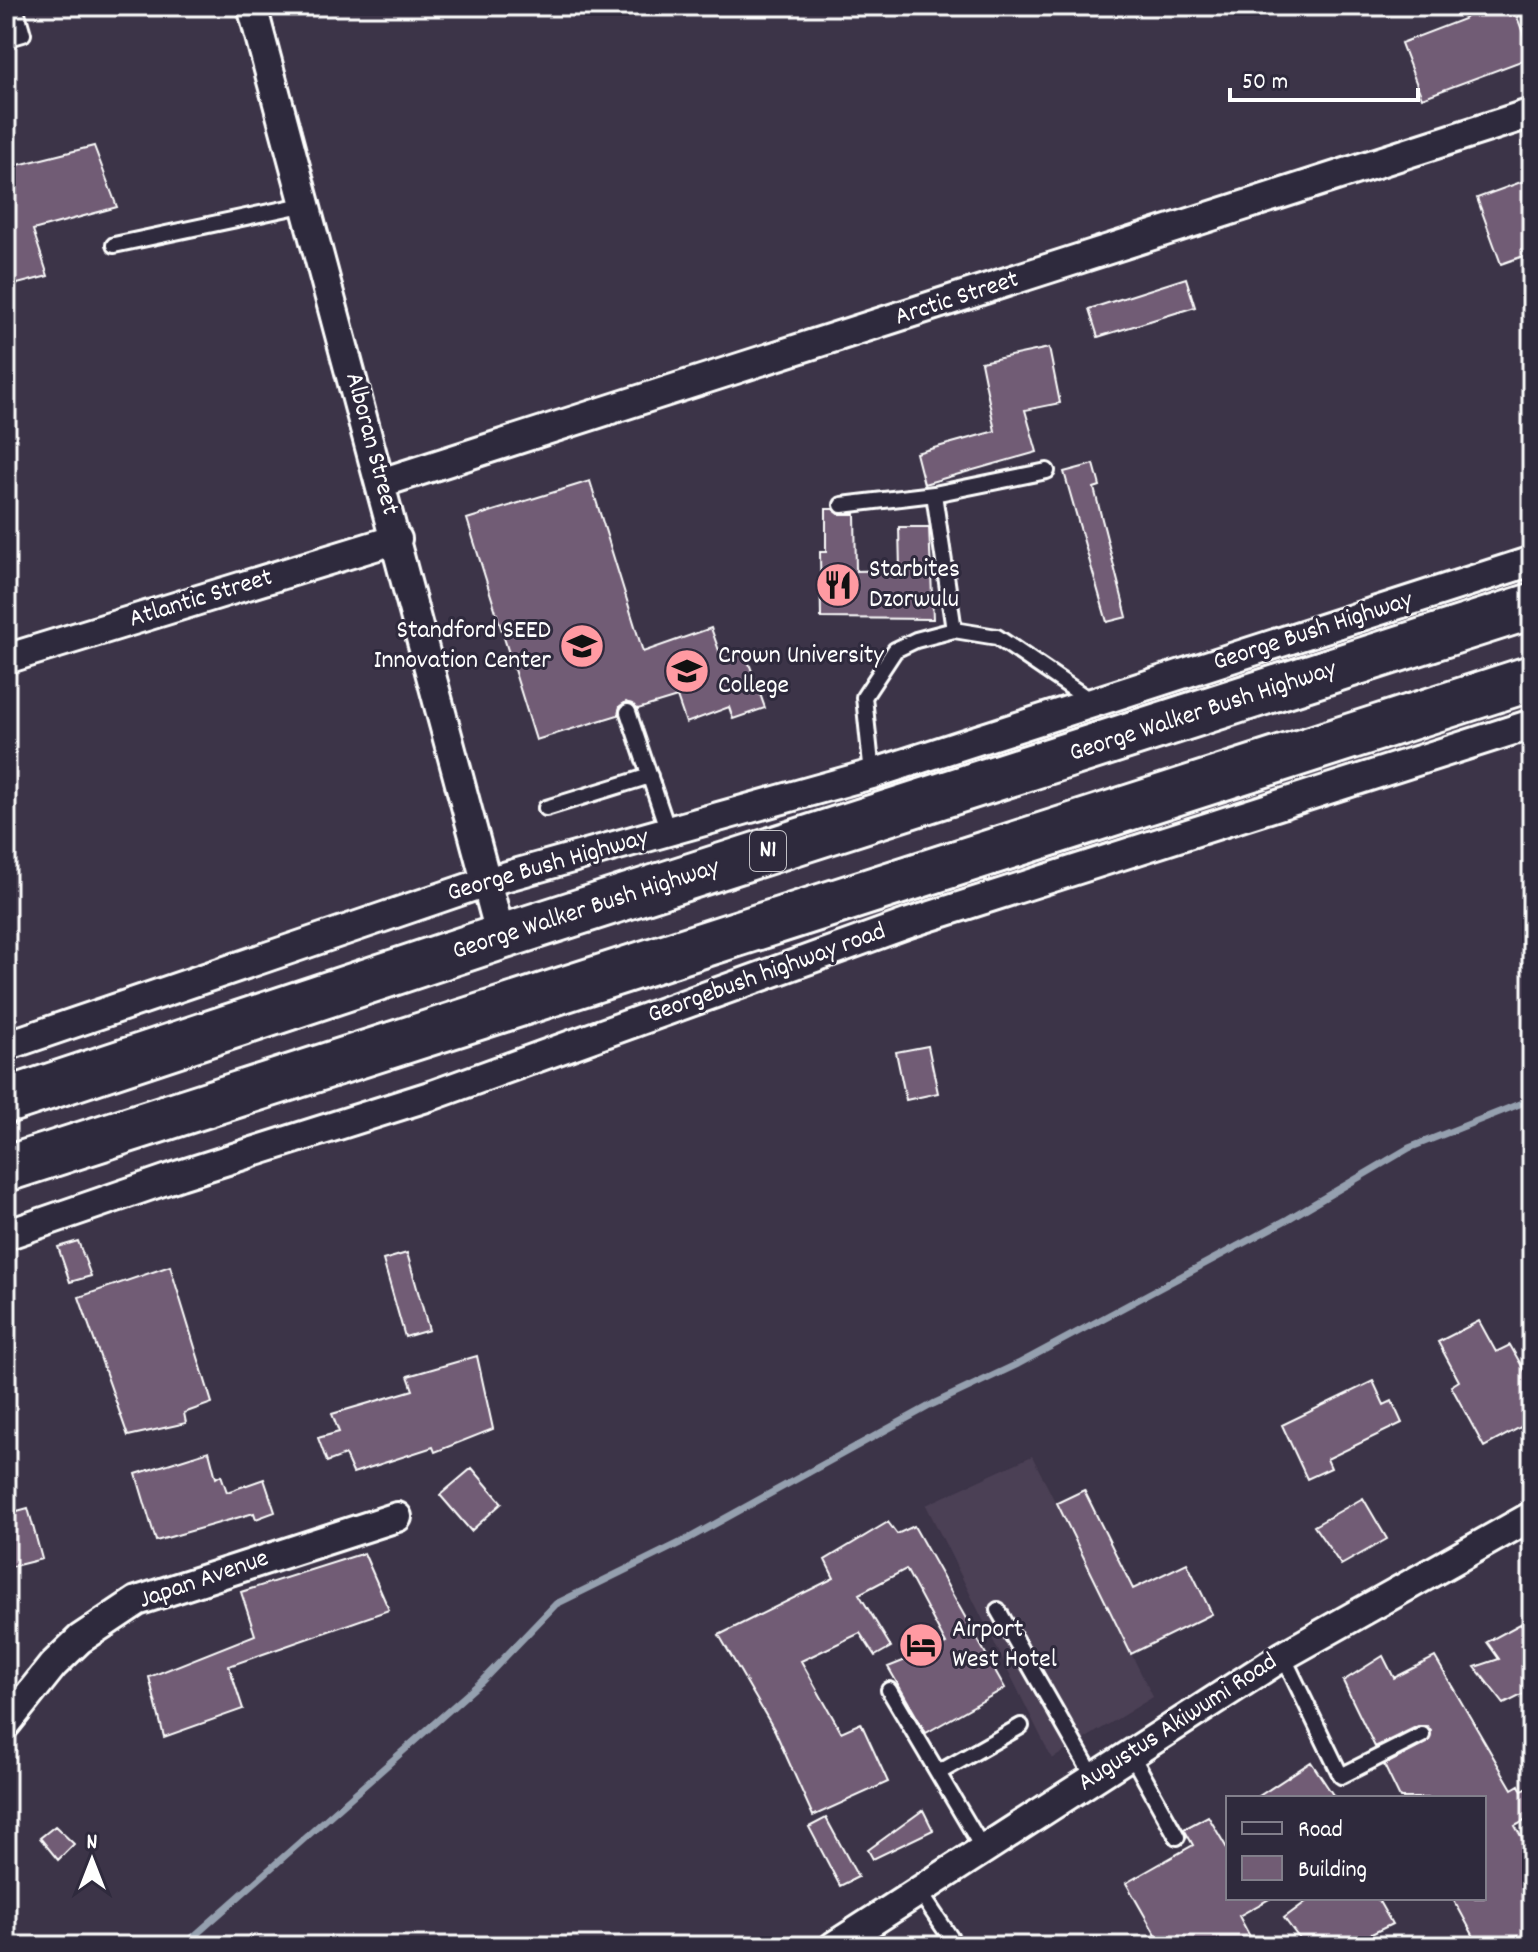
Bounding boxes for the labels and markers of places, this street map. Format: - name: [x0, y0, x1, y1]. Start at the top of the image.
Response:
- place label: Starbites Dzorwulu: [869, 552, 960, 619]
- restaurant icon: Starbites Dzorwulu: [814, 561, 862, 609]
- place label: Standford SEED Innovation Center: [373, 613, 551, 680]
- school or university icon: Standford SEED Innovation Center: [558, 622, 606, 670]
- place label: Crown University College: [718, 638, 884, 705]
- school or university icon: Crown University College: [663, 647, 711, 695]
- place label: Airport West Hotel: [952, 1612, 1057, 1679]
- hotel icon: Airport West Hotel: [897, 1621, 945, 1669]

